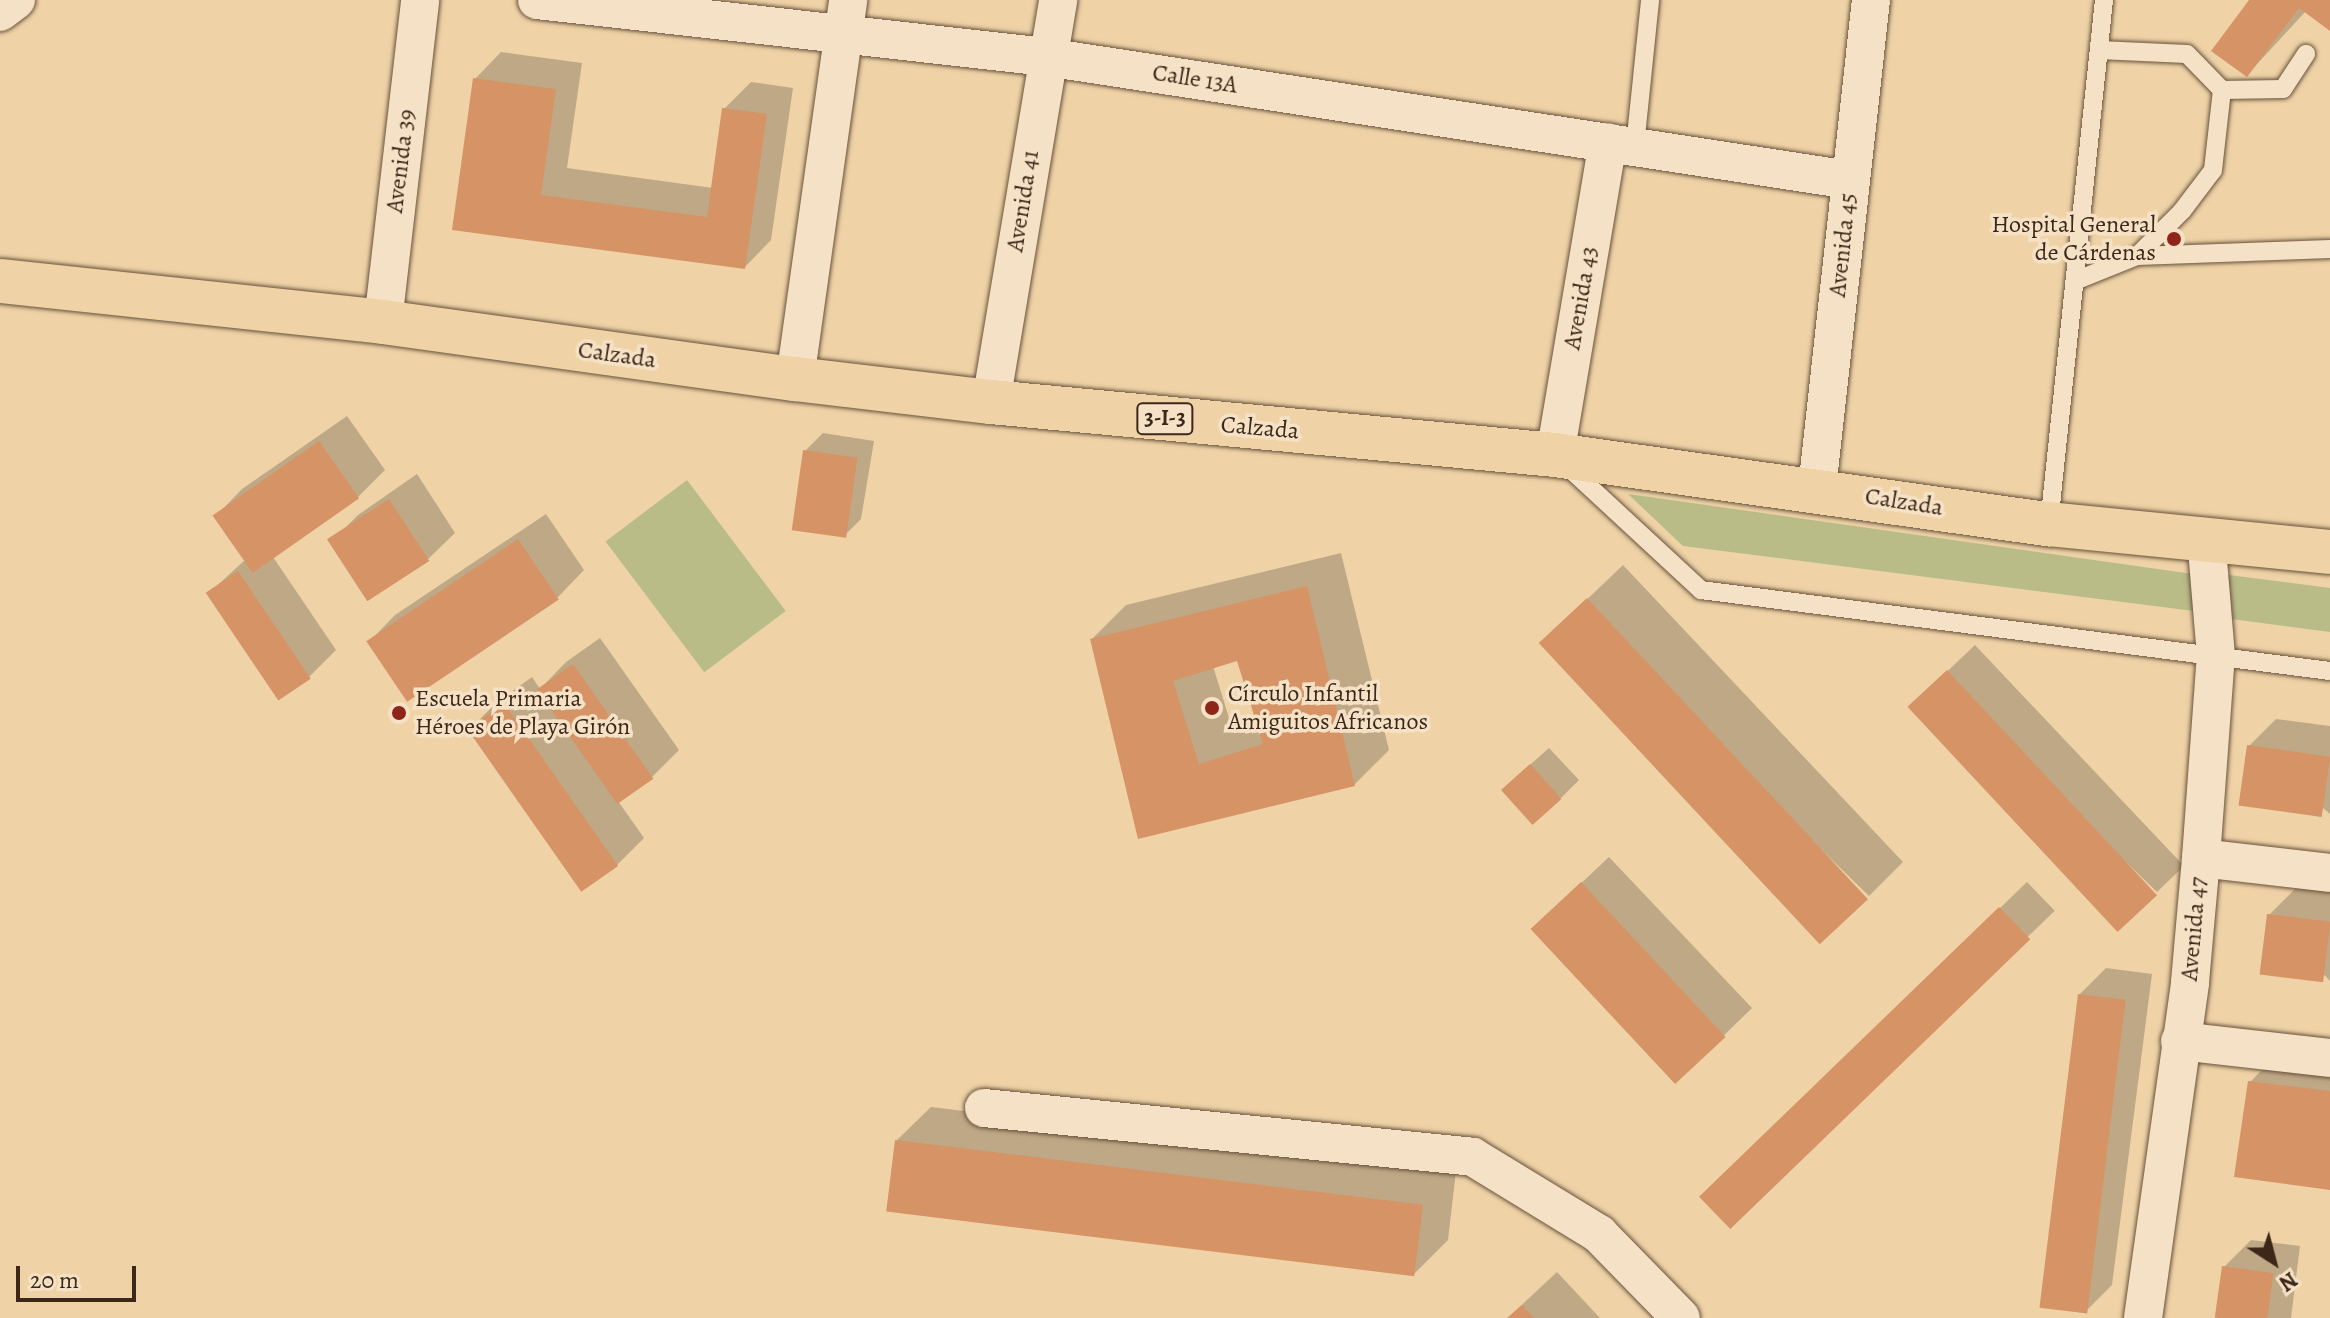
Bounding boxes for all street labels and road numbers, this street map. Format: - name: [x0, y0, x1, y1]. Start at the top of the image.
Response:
- street label: Calle 13A: [1150, 58, 1240, 100]
- street label: Avenida 39: [380, 108, 422, 214]
- street label: Avenida 41: [1001, 148, 1045, 254]
- street label: Avenida 45: [1823, 192, 1863, 298]
- street label: Avenida 43: [1558, 244, 1604, 352]
- street label: Calzada: [576, 335, 658, 375]
- road number: 3-I-3: [1135, 401, 1195, 437]
- street label: Calzada: [1220, 410, 1300, 446]
- street label: Calzada: [1863, 482, 1945, 522]
- street label: Avenida 47: [2175, 876, 2213, 982]

